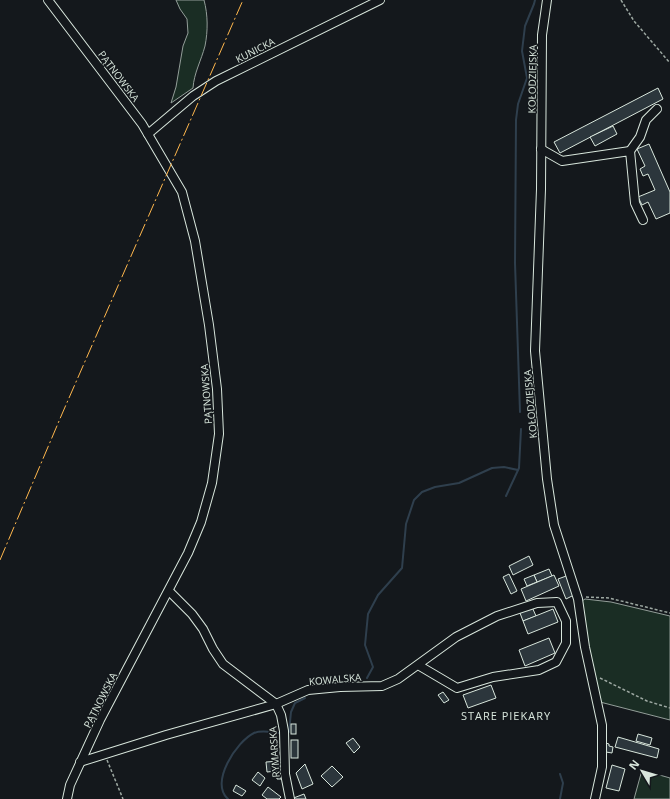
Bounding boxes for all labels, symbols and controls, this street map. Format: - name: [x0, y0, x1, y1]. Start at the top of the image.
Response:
- street label: KUNICKA: [233, 34, 278, 66]
- street label: KOŁODZIEJSKA: [524, 44, 540, 114]
- street label: PĄTNOWSKA: [95, 48, 143, 105]
- street label: PĄTNOWSKA: [197, 363, 215, 425]
- street label: KOŁODZIEJSKA: [520, 368, 540, 439]
- street label: PĄTNOWSKA: [80, 669, 120, 730]
- street label: KOWALSKA: [308, 670, 362, 688]
- district label: STARE PIEKARY: [461, 708, 551, 723]
- street label: RYMARSKA: [265, 725, 283, 778]
- north arrow: [622, 751, 662, 791]
- text: N: [625, 756, 642, 773]

